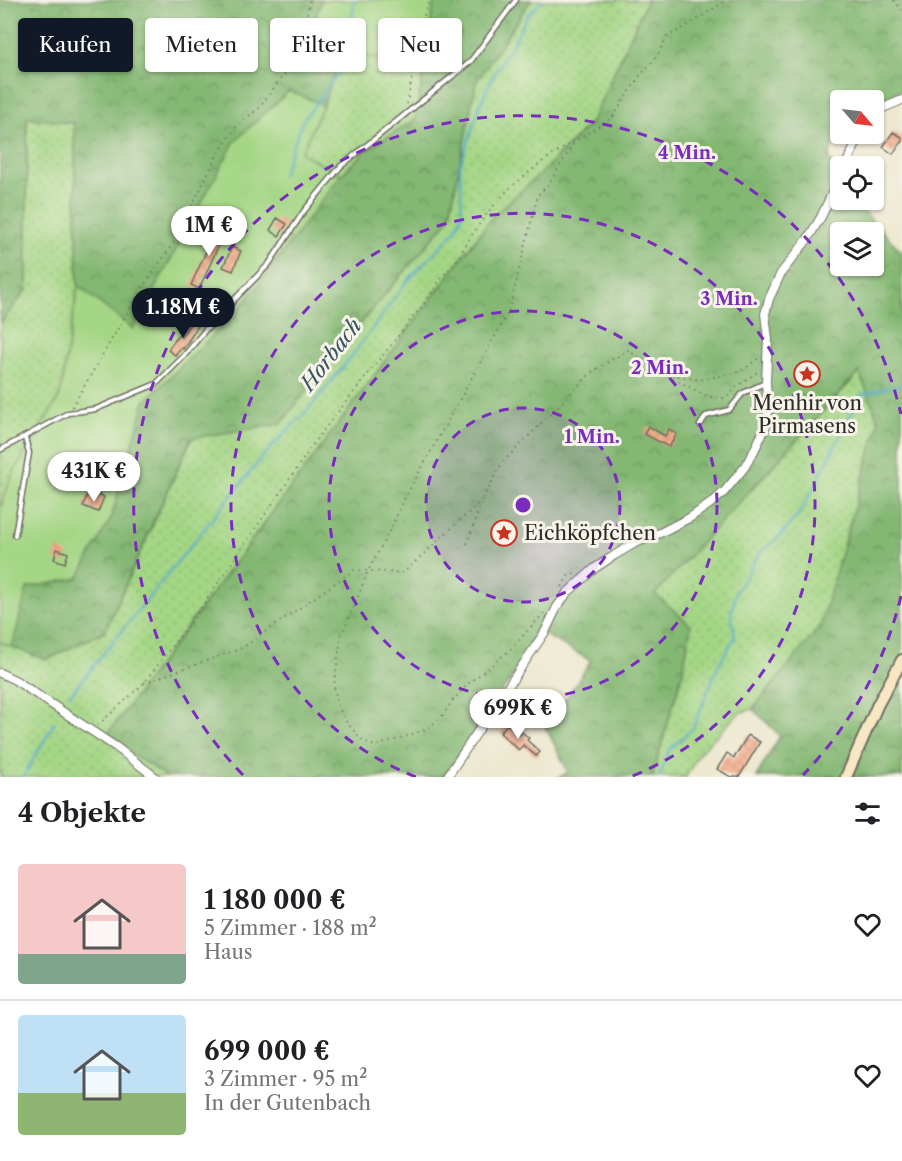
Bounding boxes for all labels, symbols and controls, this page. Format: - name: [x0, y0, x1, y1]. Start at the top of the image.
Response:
- chip: Kaufen: [18, 18, 133, 72]
- chip: Mieten: [145, 18, 258, 72]
- chip: Filter: [270, 18, 366, 72]
- chip: Neu: [378, 18, 462, 72]
- north arrow: [830, 90, 884, 144]
- map controls: [830, 90, 884, 276]
- text: 4 Min.: [658, 142, 716, 164]
- button: locate: [830, 156, 884, 210]
- pin: 1M €: [173, 206, 245, 257]
- text: 1M €: [185, 213, 233, 237]
- button: layers: [830, 222, 884, 276]
- pin: 1.18M €: [128, 288, 238, 339]
- text: 3 Min.: [700, 288, 758, 310]
- text: 1.18M €: [146, 295, 220, 319]
- water label: Horbach: [293, 314, 367, 397]
- text: 2 Min.: [631, 357, 689, 379]
- place icon: Menhir von Pirmasens: [792, 359, 822, 389]
- place label: Menhir von Pirmasens: [752, 391, 862, 438]
- text: 1 Min.: [564, 426, 620, 448]
- pin: 431K €: [45, 452, 143, 503]
- text: 431K €: [61, 459, 127, 483]
- centre of rings: [513, 495, 533, 515]
- place icon: Eichköpfchen: [489, 518, 519, 548]
- place label: Eichköpfchen: [524, 521, 656, 545]
- pin: 699K €: [469, 689, 567, 740]
- text: 699K €: [483, 696, 553, 720]
- text: 4 Objekte: [18, 797, 146, 829]
- icon: filters: [851, 797, 884, 830]
- text: 1 180 000 €: [204, 884, 346, 916]
- icon: home: [66, 888, 138, 960]
- icon: heart: [851, 908, 884, 941]
- text: 5 Zimmer · 188 m²: [204, 916, 377, 940]
- text: Haus: [204, 940, 253, 964]
- text: 699 000 €: [204, 1035, 330, 1067]
- icon: home: [66, 1039, 138, 1111]
- icon: heart: [851, 1059, 884, 1092]
- text: 3 Zimmer · 95 m²: [204, 1067, 367, 1091]
- text: In der Gutenbach: [204, 1091, 371, 1115]

